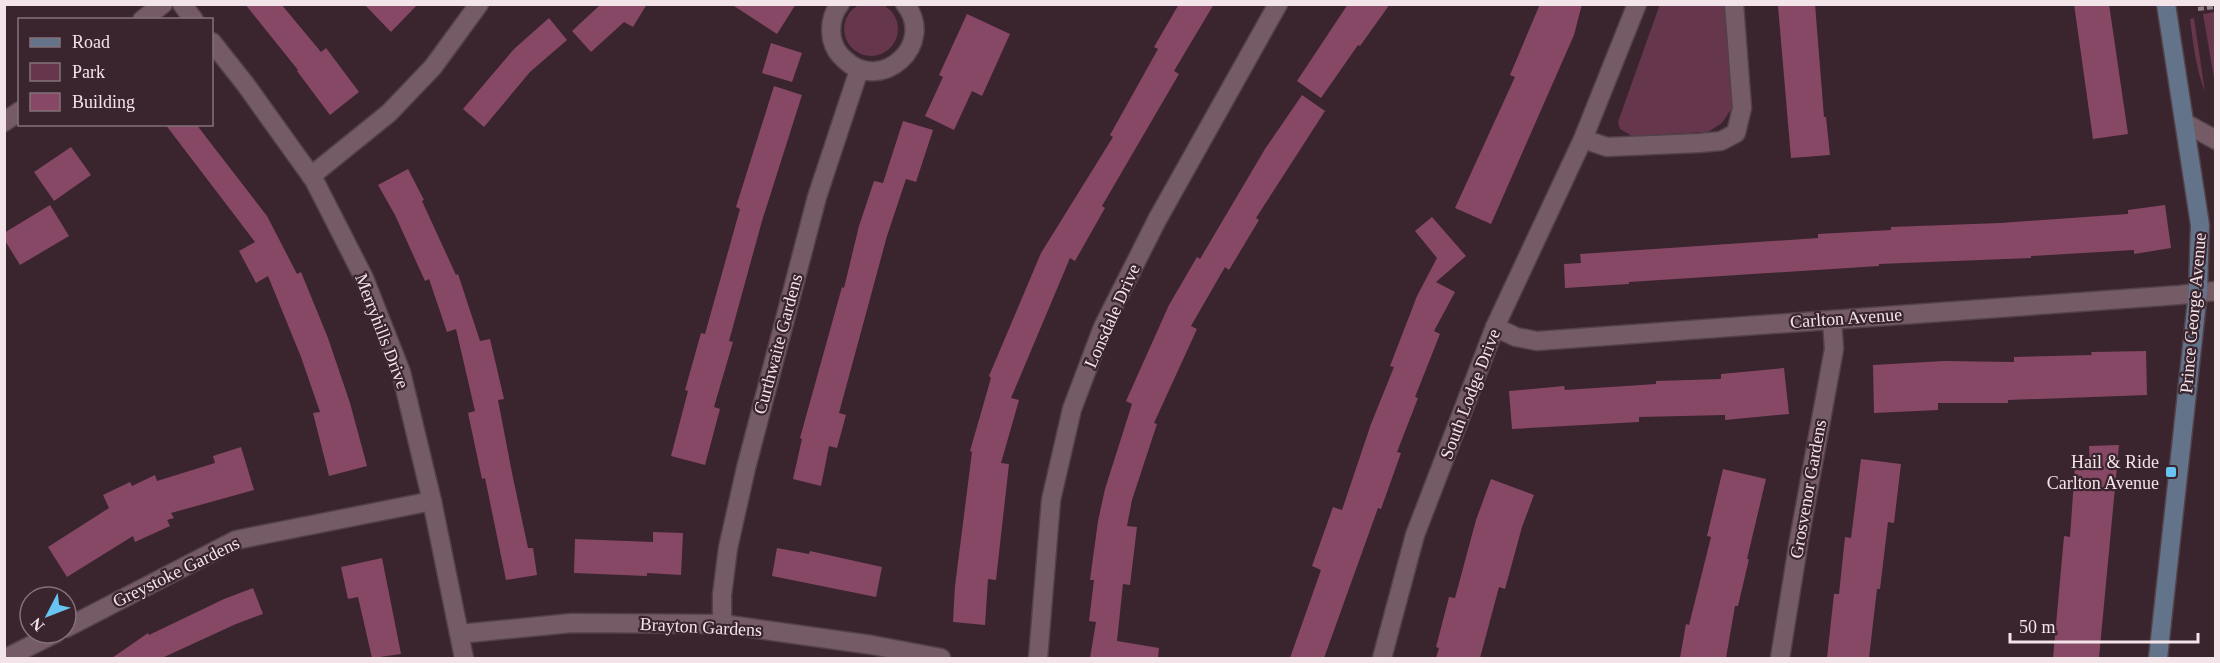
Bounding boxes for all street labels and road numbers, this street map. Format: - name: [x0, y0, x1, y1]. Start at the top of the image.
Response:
- street label: Prince George Avenue: [2176, 232, 2210, 394]
- street label: Lonsdale Drive: [1080, 261, 1144, 371]
- street label: Merryhills Drive: [351, 271, 413, 391]
- street label: Curthwaite Gardens: [750, 272, 806, 416]
- street label: Carlton Avenue: [1789, 304, 1903, 332]
- street label: South Lodge Drive: [1436, 326, 1504, 462]
- street label: Grosvenor Gardens: [1786, 418, 1830, 560]
- street label: Greystoke Gardens: [109, 533, 243, 611]
- street label: Brayton Gardens: [639, 614, 763, 640]

